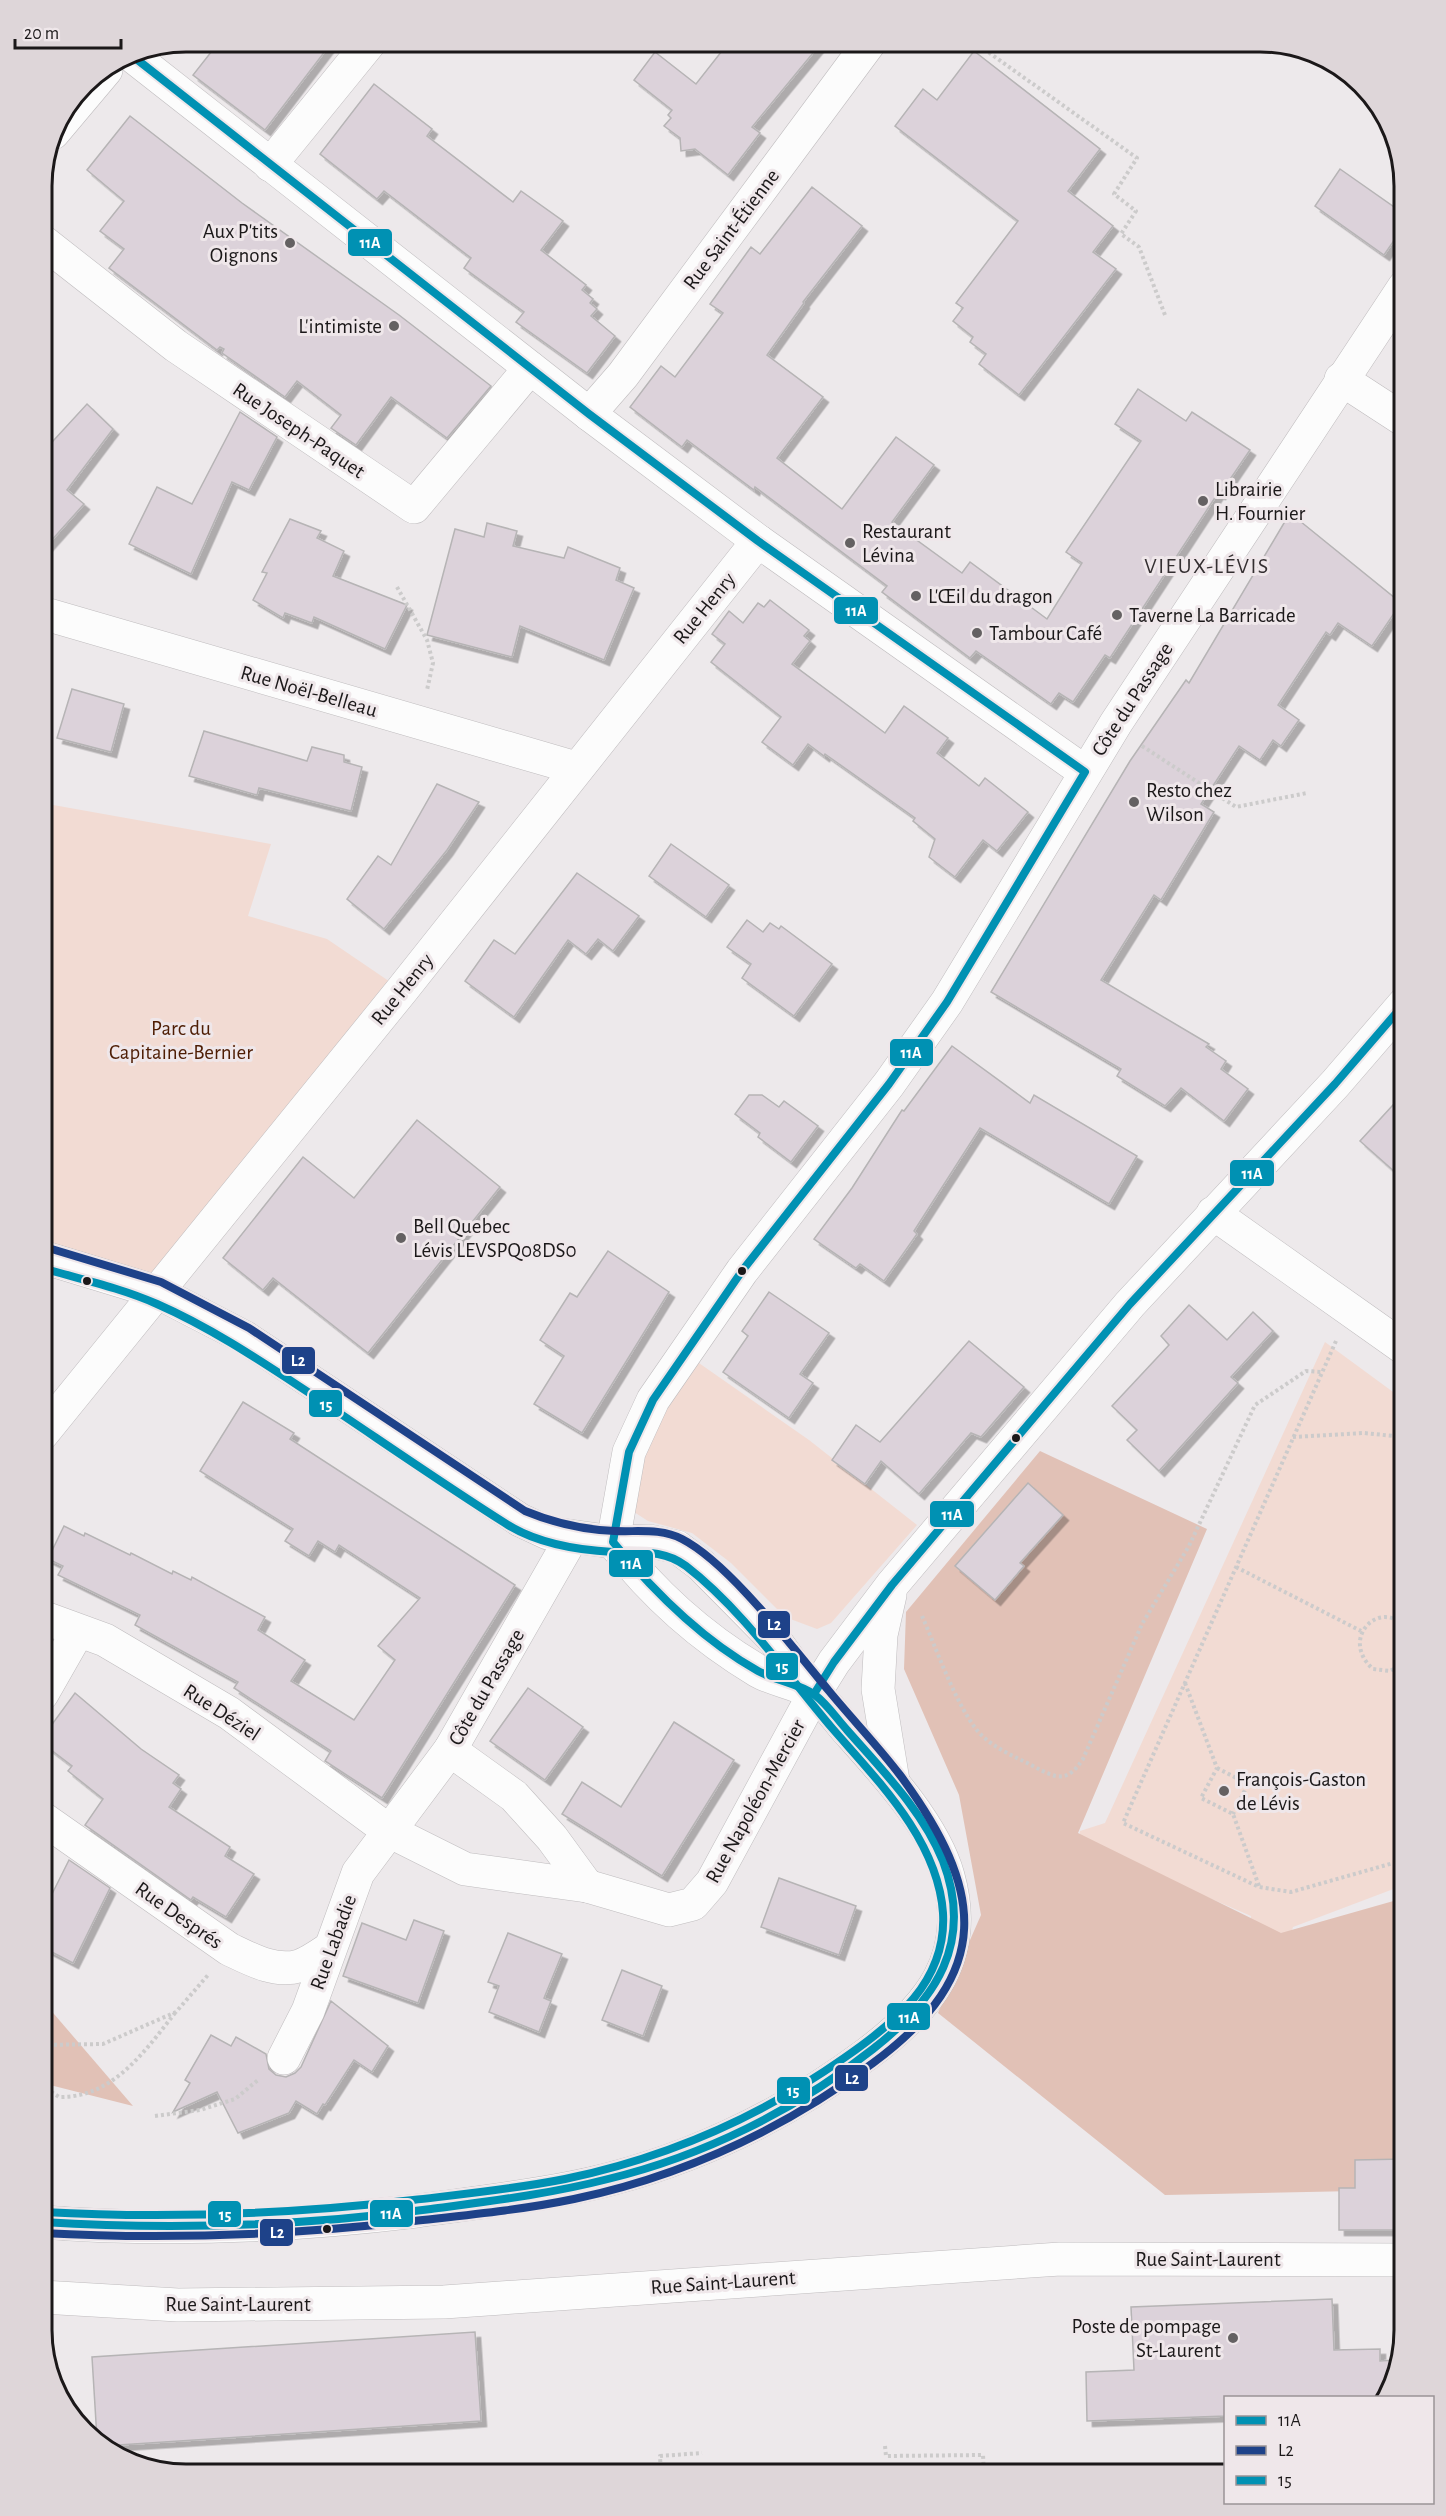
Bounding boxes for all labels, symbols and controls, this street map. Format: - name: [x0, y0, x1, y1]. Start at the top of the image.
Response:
- scale bar: [15, 12, 122, 50]
- text: 20 m: [24, 25, 59, 43]
- street label: Rue Saint-Étienne: [678, 164, 783, 293]
- place label: Aux P'tits Oignons: [203, 221, 278, 266]
- line badge: 11A: [347, 228, 393, 257]
- text: 11A: [359, 235, 381, 251]
- marker: Aux P'tits Oignons: [283, 236, 297, 250]
- place label: L'intimiste: [298, 316, 382, 337]
- marker: L'intimiste: [387, 319, 401, 333]
- street label: Rue Joseph-Paquet: [229, 379, 369, 482]
- place label: Librairie H. Fournier: [1215, 479, 1306, 524]
- marker: Librairie H. Fournier: [1196, 494, 1210, 508]
- place label: Restaurant Lévina: [862, 521, 951, 566]
- marker: Restaurant Lévina: [843, 536, 857, 550]
- district label: VIEUX-LÉVIS: [1144, 554, 1270, 577]
- street label: Rue Henry: [669, 569, 739, 648]
- place label: L'Œil du dragon: [928, 586, 1053, 607]
- marker: L'Œil du dragon: [909, 589, 923, 603]
- line badge: 11A: [833, 596, 879, 625]
- text: 11A: [845, 603, 867, 619]
- place label: Taverne La Barricade: [1129, 605, 1296, 626]
- marker: Taverne La Barricade: [1110, 608, 1124, 622]
- place label: Tambour Café: [989, 623, 1102, 644]
- marker: Tambour Café: [970, 626, 984, 640]
- street label: Côte du Passage: [1088, 639, 1177, 760]
- street label: Rue Noël-Belleau: [238, 662, 380, 721]
- place label: Resto chez Wilson: [1146, 780, 1232, 825]
- marker: Resto chez Wilson: [1127, 795, 1141, 809]
- street label: Rue Henry: [367, 950, 437, 1029]
- park label: Parc du Capitaine-Bernier: [109, 1018, 253, 1063]
- line badge: 11A: [889, 1038, 934, 1067]
- text: 11A: [900, 1045, 922, 1061]
- line badge: 11A: [1229, 1159, 1275, 1187]
- text: 11A: [1241, 1166, 1263, 1182]
- place label: Bell Quebec Lévis LEVSPQ08DS0: [413, 1216, 577, 1261]
- marker: Bell Quebec Lévis LEVSPQ08DS0: [394, 1231, 408, 1245]
- unlabelled marker: [736, 1265, 748, 1277]
- unlabelled marker: [81, 1275, 93, 1287]
- line badge: L2: [281, 1346, 316, 1375]
- text: L2: [291, 1353, 306, 1369]
- line badge: 15: [308, 1389, 343, 1418]
- text: 15: [320, 1397, 332, 1413]
- unlabelled marker: [1010, 1432, 1022, 1444]
- line badge: 11A: [929, 1500, 975, 1528]
- text: 11A: [941, 1507, 963, 1523]
- line badge: 11A: [608, 1549, 654, 1578]
- text: 11A: [620, 1556, 642, 1572]
- line badge: L2: [757, 1610, 791, 1639]
- text: L2: [767, 1617, 782, 1633]
- street label: Côte du Passage: [445, 1625, 528, 1749]
- line badge: 15: [765, 1652, 799, 1681]
- text: 15: [776, 1659, 788, 1675]
- street label: Rue Déziel: [180, 1680, 264, 1745]
- street label: Rue Napoléon-Mercier: [702, 1716, 809, 1887]
- place label: François-Gaston de Lévis: [1236, 1769, 1366, 1814]
- marker: François-Gaston de Lévis: [1217, 1784, 1231, 1798]
- street label: Rue Després: [131, 1878, 226, 1953]
- street label: Rue Labadie: [307, 1892, 360, 1993]
- line badge: 11A: [886, 2002, 931, 2031]
- text: 11A: [898, 2010, 920, 2026]
- line badge: L2: [834, 2064, 869, 2092]
- text: L2: [845, 2071, 860, 2087]
- line badge: 15: [776, 2076, 811, 2105]
- text: 15: [787, 2083, 799, 2099]
- line badge: 11A: [369, 2199, 414, 2228]
- line badge: 15: [207, 2200, 242, 2228]
- text: 11A: [380, 2206, 402, 2222]
- text: 15: [219, 2207, 231, 2223]
- line badge: L2: [259, 2218, 294, 2247]
- unlabelled marker: [321, 2223, 333, 2235]
- text: L2: [270, 2225, 285, 2241]
- street label: Rue Saint-Laurent: [1135, 2249, 1281, 2270]
- street label: Rue Saint-Laurent: [650, 2267, 797, 2298]
- street label: Rue Saint-Laurent: [165, 2294, 311, 2315]
- place label: Poste de pompage St-Laurent: [1071, 2316, 1221, 2361]
- marker: Poste de pompage St-Laurent: [1226, 2331, 1240, 2345]
- legend: [1224, 2396, 1434, 2504]
- text: 11A: [1278, 2412, 1301, 2430]
- text: L2: [1278, 2442, 1294, 2460]
- text: 15: [1278, 2472, 1292, 2490]

